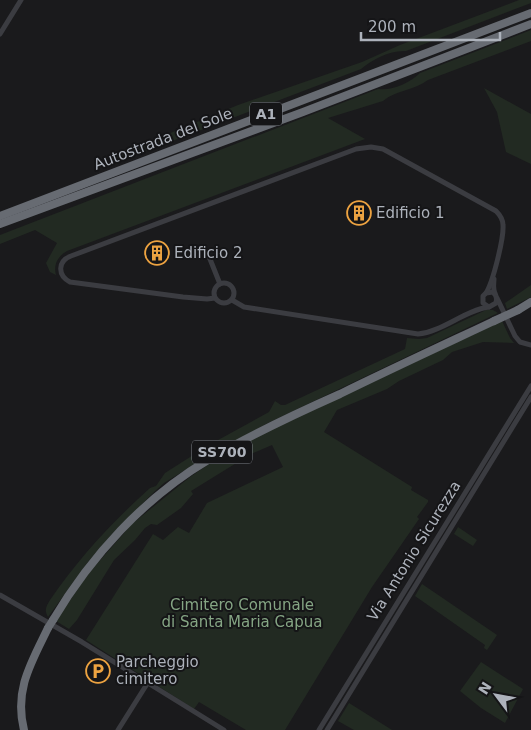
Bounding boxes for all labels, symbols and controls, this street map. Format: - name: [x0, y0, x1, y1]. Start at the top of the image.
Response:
- scale bar: [361, 10, 500, 42]
- text: 200 m: [368, 18, 416, 36]
- road number: A1: [250, 102, 282, 126]
- street label: Autostrada del Sole: [91, 104, 235, 174]
- building icon: Edificio 1: [346, 200, 372, 226]
- place label: Edificio 1: [376, 204, 445, 222]
- building icon: Edificio 2: [144, 240, 170, 266]
- place label: Edificio 2: [174, 244, 243, 262]
- road number: SS700: [192, 441, 252, 464]
- street label: Via Antonio Sicurezza: [363, 478, 465, 624]
- park label: Cimitero Comunale di Santa Maria Capua: [162, 596, 322, 631]
- place label: Parcheggio cimitero: [116, 653, 199, 688]
- parking icon: Parcheggio cimitero: [85, 658, 111, 684]
- north arrow: [471, 670, 521, 720]
- text: N: [475, 679, 495, 697]

